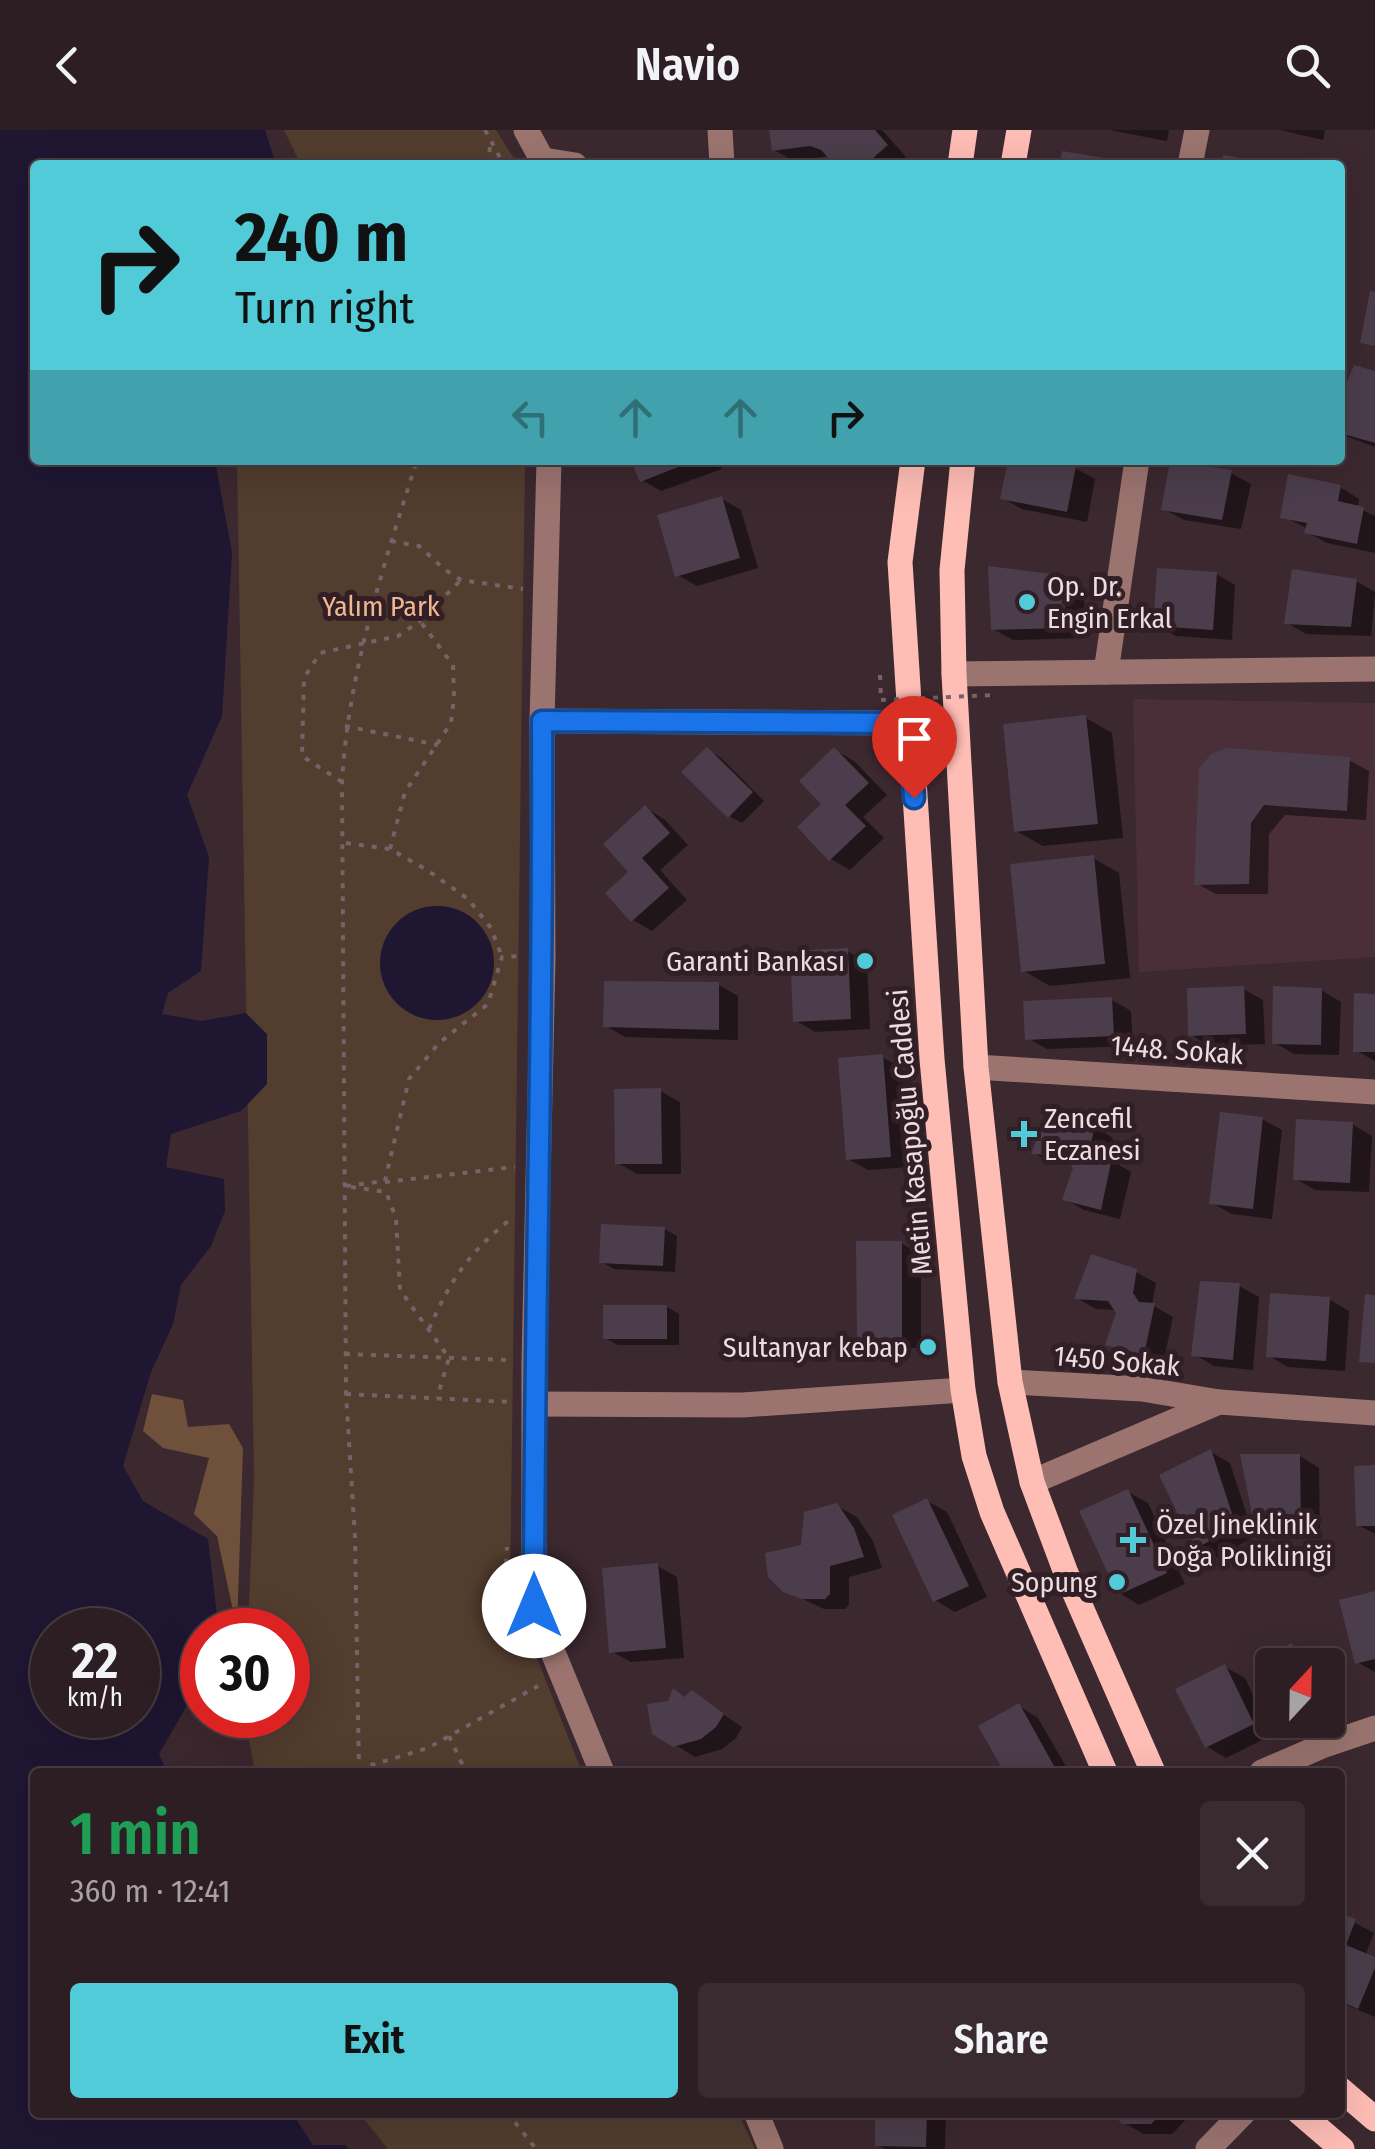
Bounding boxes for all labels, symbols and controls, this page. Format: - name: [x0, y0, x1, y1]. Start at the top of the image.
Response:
- icon: back: [40, 38, 95, 93]
- text: Navio: [635, 38, 740, 92]
- icon: search: [1280, 38, 1335, 93]
- text: 240 m: [235, 196, 408, 280]
- icon: right: [70, 200, 200, 330]
- text: Turn right: [235, 281, 414, 335]
- icon: left: [503, 390, 558, 445]
- icon: ahead: [608, 390, 663, 445]
- icon: ahead: [713, 390, 768, 445]
- icon: right: [818, 390, 873, 445]
- place label: Op. Dr. Engin Erkal: [1047, 570, 1172, 635]
- park label: Yalım Park: [322, 590, 441, 623]
- marker: Op. Dr. Engin Erkal: [1016, 591, 1038, 613]
- pin: [872, 696, 957, 799]
- icon: arrive: [887, 711, 942, 766]
- place label: Garanti Bankası: [666, 945, 845, 978]
- marker: Garanti Bankası: [854, 950, 876, 972]
- street label: Metin Kasapoğlu Caddesi: [881, 988, 939, 1276]
- street label: 1448. Sokak: [1110, 1029, 1245, 1071]
- place label: Zencefil Eczanesi: [1044, 1102, 1141, 1167]
- marker: Zencefil Eczanesi: [1013, 1123, 1035, 1145]
- place label: Sultanyar kebap: [723, 1331, 908, 1364]
- marker: Sultanyar kebap: [917, 1336, 939, 1358]
- street label: 1450 Sokak: [1053, 1339, 1182, 1383]
- place label: Özel Jineklinik Doğa Polikliniği: [1156, 1508, 1332, 1573]
- marker: Özel Jineklinik Doğa Polikliniği: [1120, 1527, 1146, 1553]
- position arrow: [482, 1554, 586, 1658]
- place label: Sopung: [1011, 1566, 1098, 1599]
- marker: Sopung: [1106, 1571, 1128, 1593]
- speed limit sign: 30: [180, 1608, 310, 1738]
- text: 22: [72, 1631, 118, 1691]
- north arrow: [1255, 1648, 1345, 1738]
- map controls: [1255, 1648, 1345, 1738]
- text: km/h: [67, 1683, 123, 1713]
- text: 1 min: [70, 1798, 201, 1870]
- button: close: [1200, 1801, 1305, 1906]
- text: 360 m · 12:41: [70, 1872, 230, 1910]
- button: Exit: [70, 1983, 678, 2098]
- button: Share: [698, 1983, 1305, 2098]

